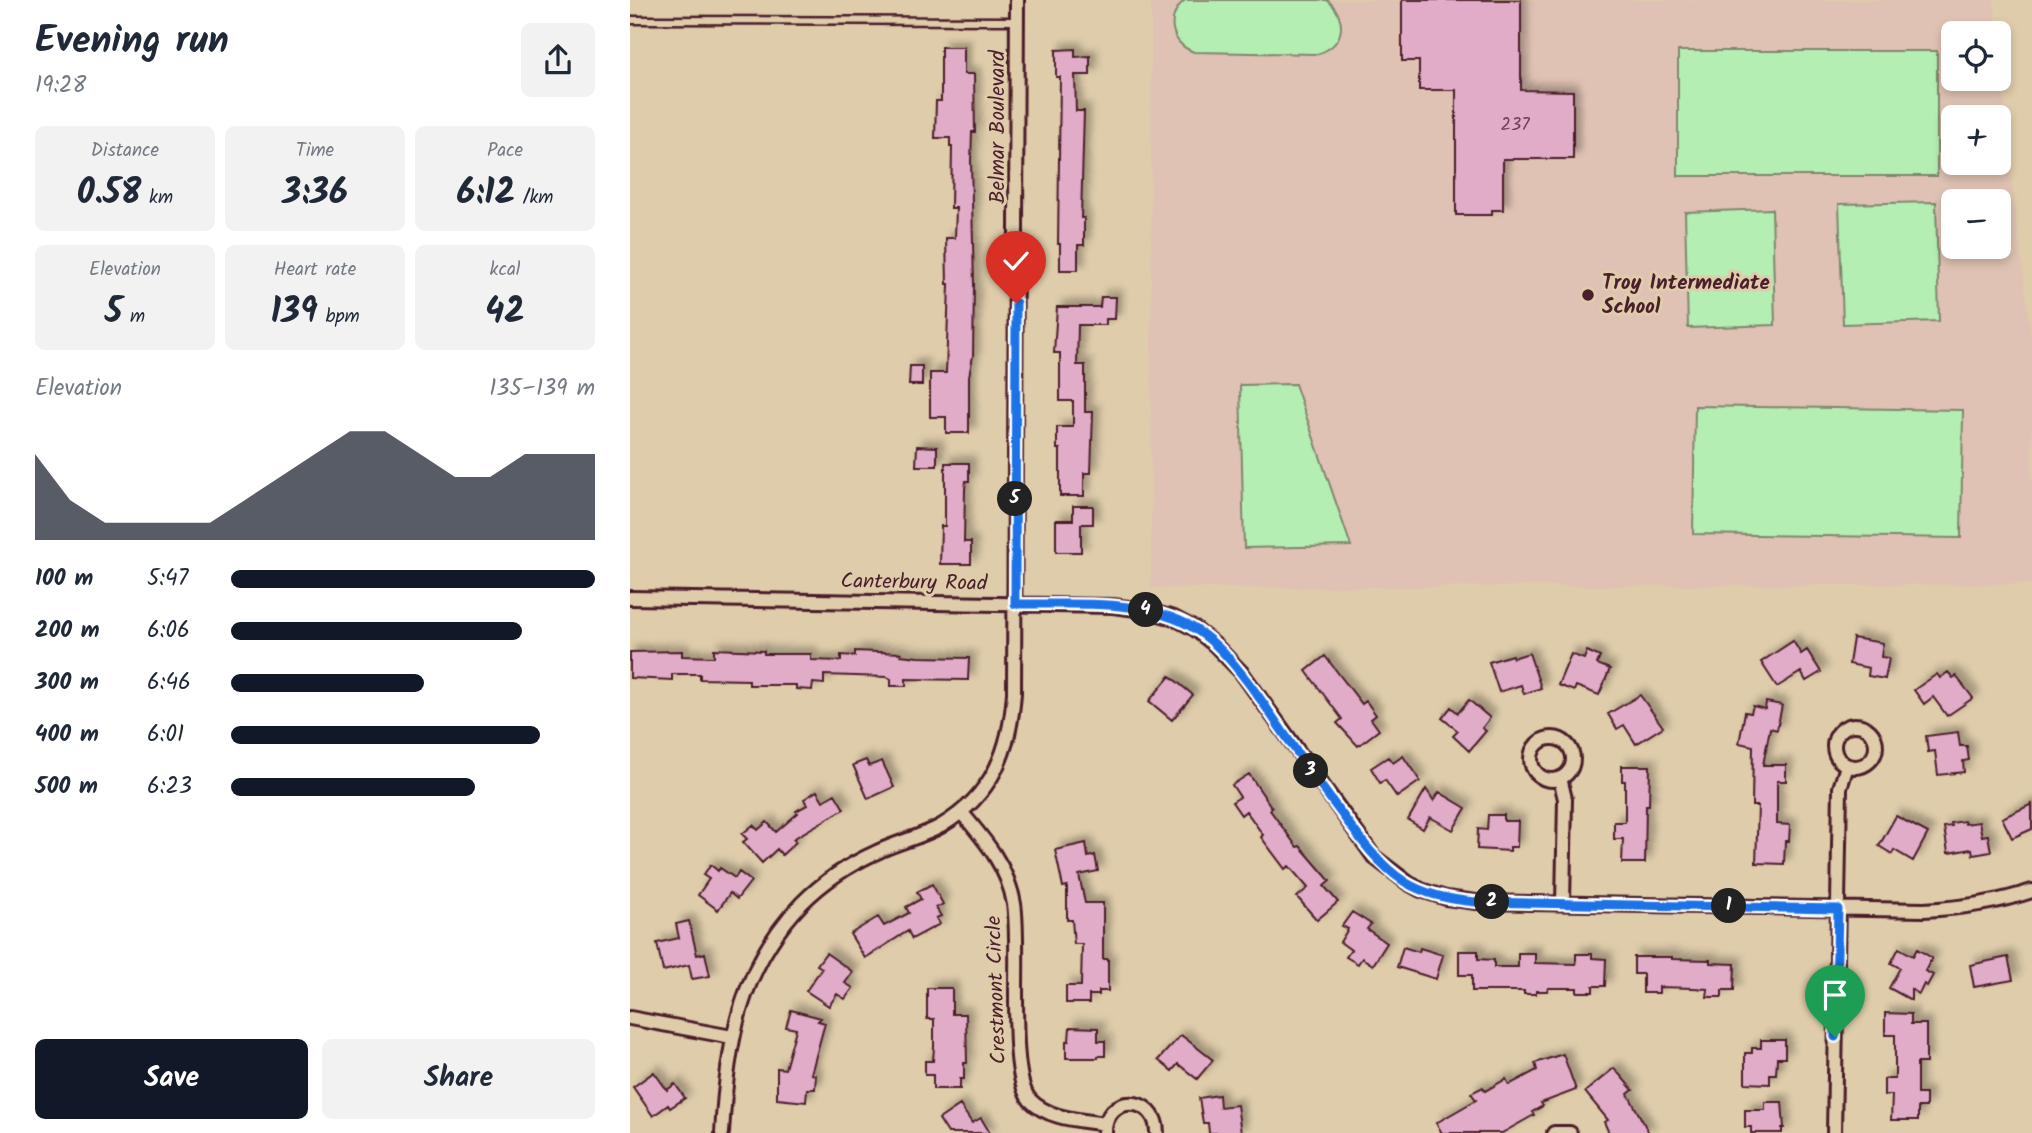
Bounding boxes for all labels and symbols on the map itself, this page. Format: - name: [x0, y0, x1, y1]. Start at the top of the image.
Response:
- street label: Belmar Boulevard: [982, 50, 1015, 204]
- house number: 237: [1500, 111, 1530, 140]
- pin: [986, 231, 1046, 303]
- place label: Troy Intermediate School: [1602, 267, 1770, 324]
- marker: Troy Intermediate School: [1580, 287, 1596, 303]
- pin: 5: [998, 482, 1032, 516]
- street label: Canterbury Road: [840, 565, 988, 601]
- pin: 4: [1128, 592, 1164, 628]
- pin: 3: [1294, 754, 1328, 788]
- pin: 2: [1474, 884, 1510, 920]
- pin: 1: [1712, 888, 1746, 923]
- street label: Crestmont Circle: [978, 915, 1016, 1065]
- pin: [1805, 965, 1865, 1037]

